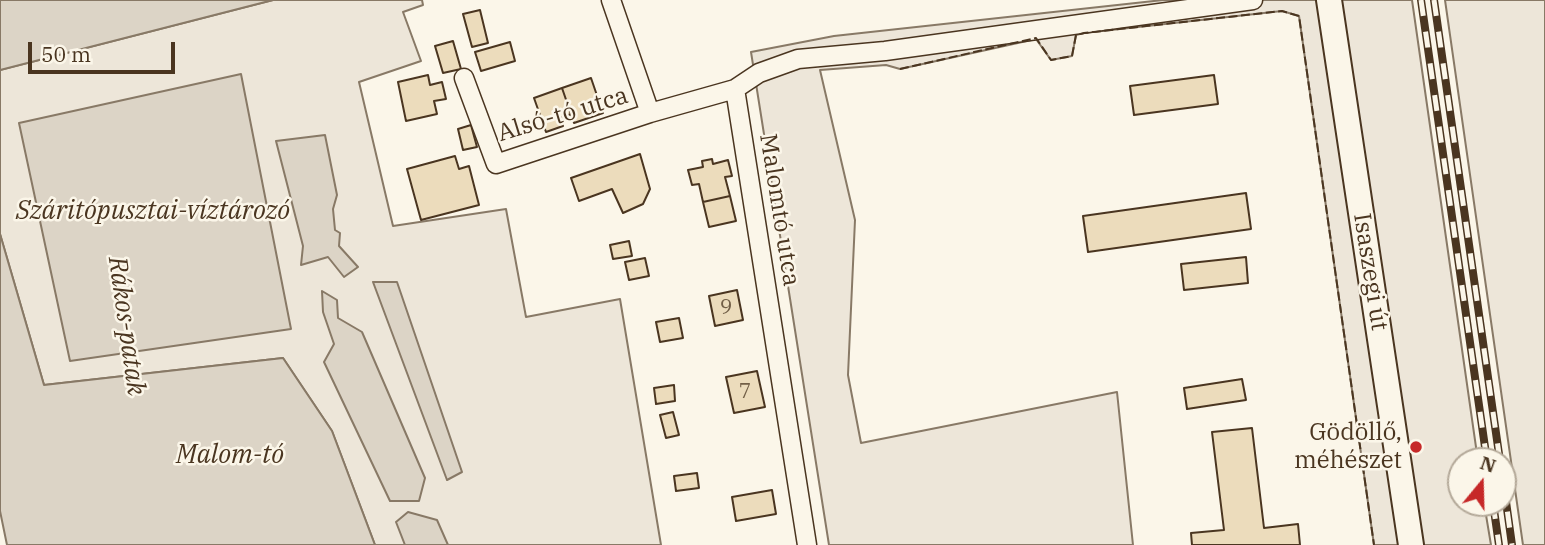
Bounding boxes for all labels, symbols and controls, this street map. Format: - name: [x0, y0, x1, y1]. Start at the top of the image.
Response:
- scale bar: [32, 28, 178, 72]
- text: 50 m: [41, 40, 91, 68]
- street label: Alsó-tó utca: [494, 82, 632, 148]
- street label: Malomtó utca: [753, 132, 805, 288]
- water label: Száritópusztai-víztározó: [16, 195, 290, 227]
- street label: Isaszegi út: [1346, 211, 1394, 333]
- water label: Rákos-patak: [101, 255, 151, 397]
- house number: 9: [720, 295, 732, 321]
- house number: 7: [739, 379, 751, 405]
- place label: Gödöllő, méhészet: [1294, 419, 1402, 475]
- water label: Malom-tó: [176, 439, 284, 471]
- marker: Gödöllő, méhészet: [1408, 439, 1424, 455]
- north arrow: [1447, 447, 1517, 517]
- text: N: [1477, 450, 1499, 478]

